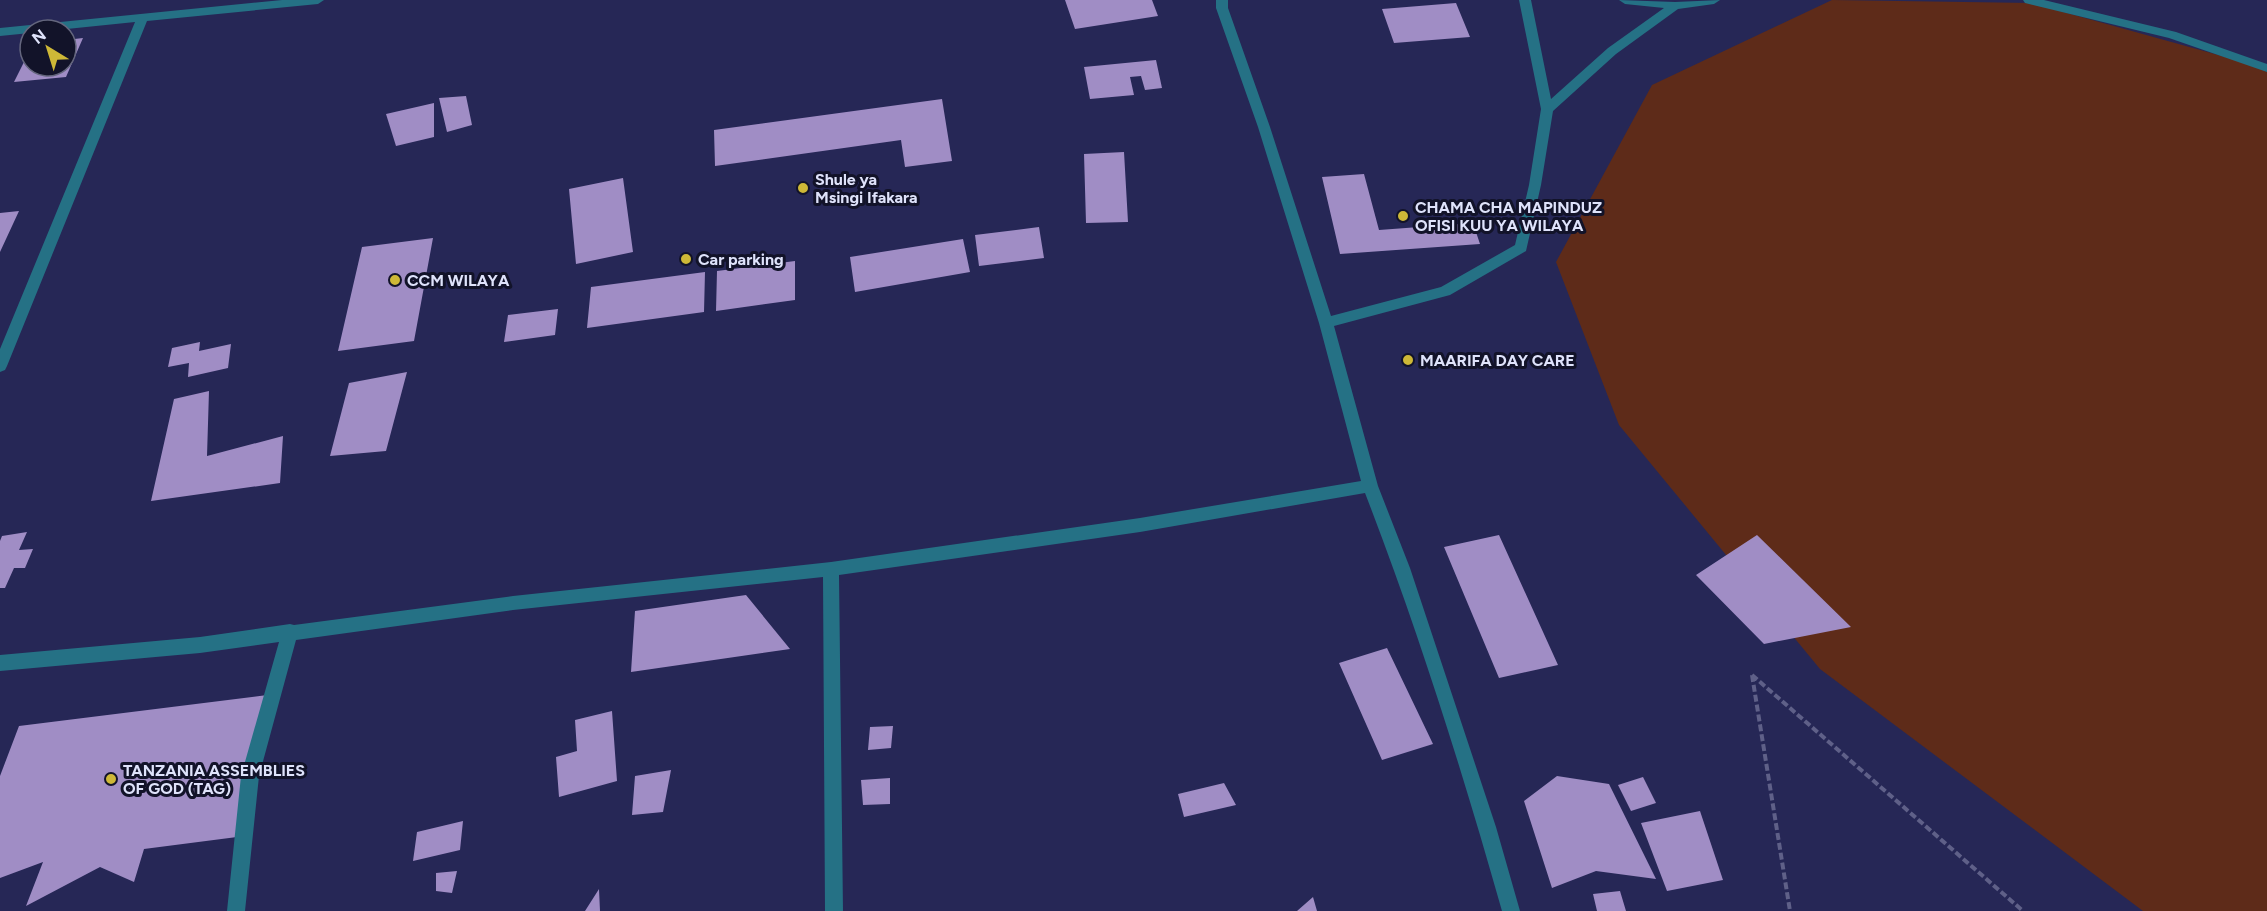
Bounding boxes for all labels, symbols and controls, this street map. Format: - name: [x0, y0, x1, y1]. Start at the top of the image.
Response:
- north arrow: [18, 18, 78, 78]
- text: N: [28, 25, 50, 48]
- place label: Shule ya Msingi Ifakara: [815, 170, 918, 207]
- marker: Shule ya Msingi Ifakara: [796, 181, 810, 195]
- place label: CHAMA CHA MAPINDUZ OFISI KUU YA WILAYA: [1415, 198, 1602, 235]
- marker: CHAMA CHA MAPINDUZ OFISI KUU YA WILAYA: [1396, 209, 1410, 223]
- place label: Car parking: [698, 250, 784, 269]
- marker: Car parking: [679, 252, 693, 266]
- place label: CCM WILAYA: [407, 271, 510, 290]
- marker: CCM WILAYA: [388, 273, 402, 287]
- place label: MAARIFA DAY CARE: [1420, 351, 1575, 370]
- marker: MAARIFA DAY CARE: [1401, 353, 1415, 367]
- place label: TANZANIA ASSEMBLIES OF GOD (TAG): [123, 761, 305, 798]
- marker: TANZANIA ASSEMBLIES OF GOD (TAG): [104, 772, 118, 786]

